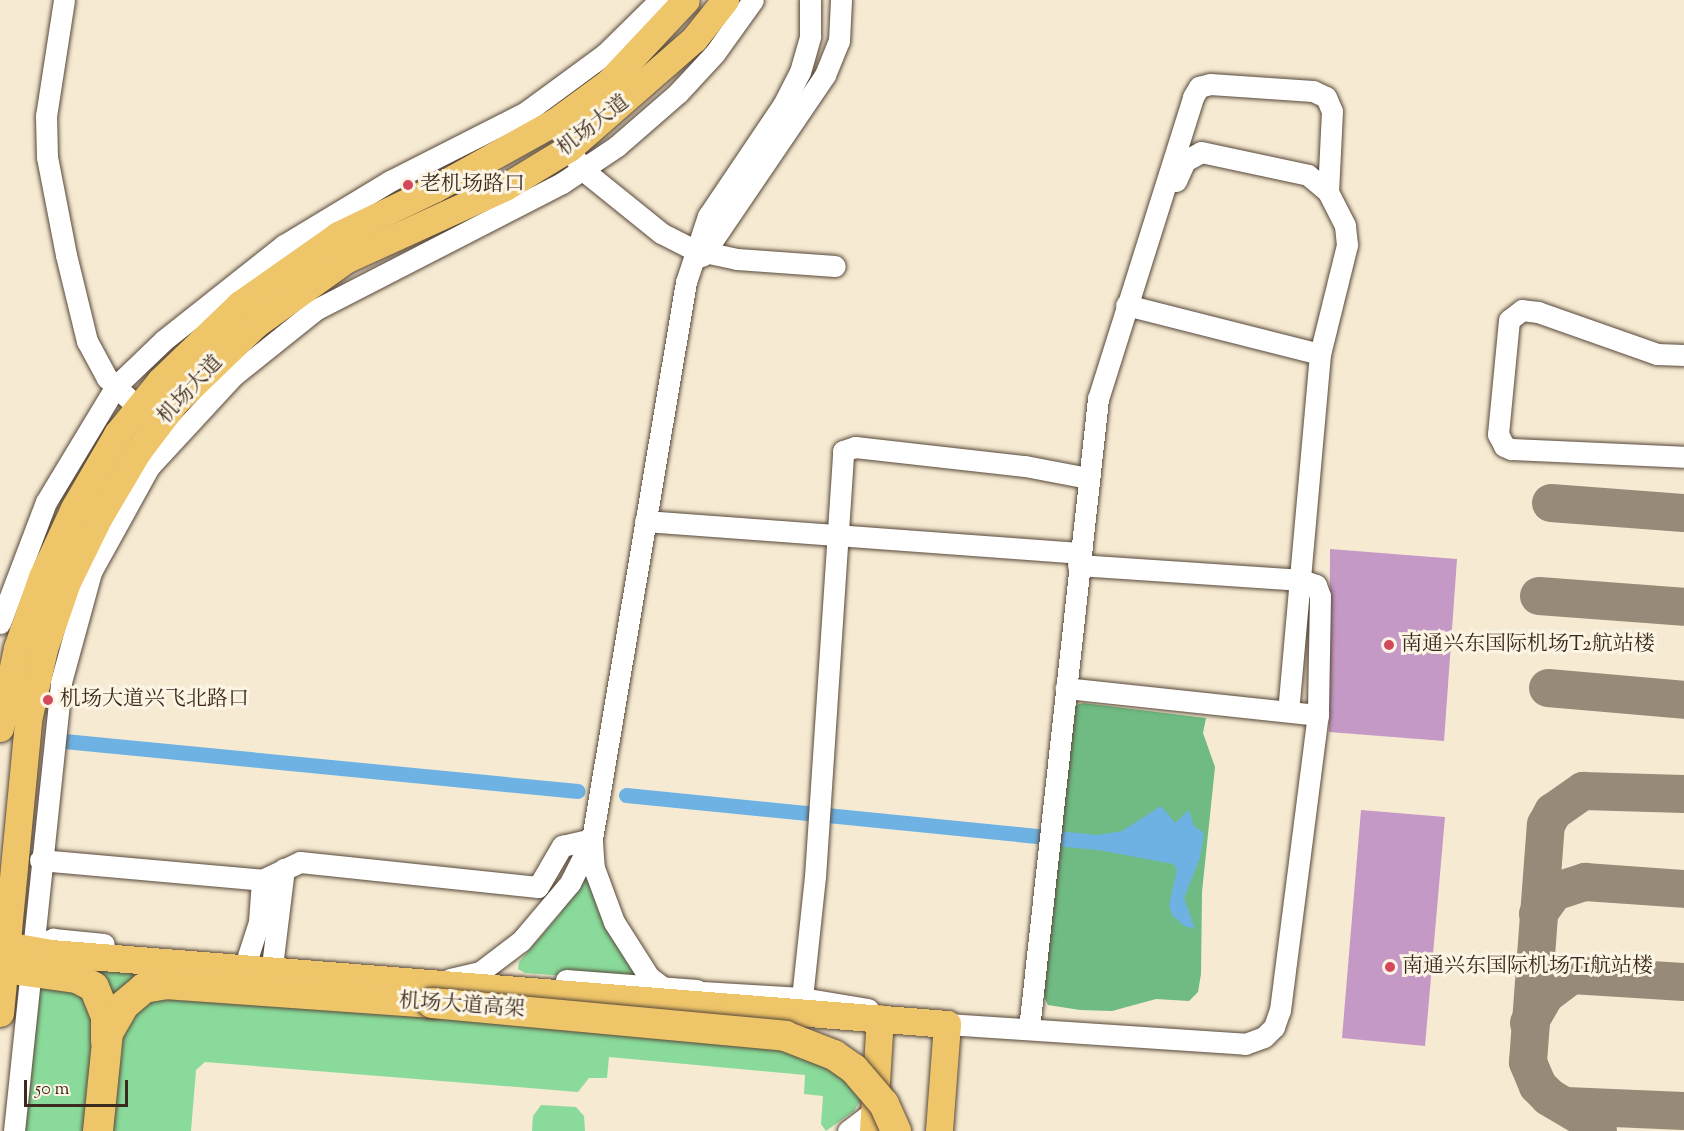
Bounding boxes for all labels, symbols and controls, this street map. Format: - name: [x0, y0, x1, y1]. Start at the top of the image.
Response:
- street label: 机场大道: [553, 90, 635, 162]
- place label: 老机场路口: [420, 172, 525, 198]
- marker: 老机场路口: [401, 178, 415, 192]
- street label: 机场大道: [153, 351, 229, 429]
- place label: 南通兴东国际机场T2航站楼: [1401, 632, 1655, 658]
- marker: 南通兴东国际机场T2航站楼: [1382, 638, 1396, 652]
- place label: 机场大道兴飞北路口: [60, 687, 249, 713]
- marker: 机场大道兴飞北路口: [41, 693, 55, 707]
- place label: 南通兴东国际机场T1航站楼: [1402, 954, 1653, 980]
- marker: 南通兴东国际机场T1航站楼: [1383, 960, 1397, 974]
- street label: 机场大道高架: [398, 989, 526, 1023]
- scale bar: [27, 1068, 130, 1106]
- text: 50 m: [35, 1077, 69, 1103]

